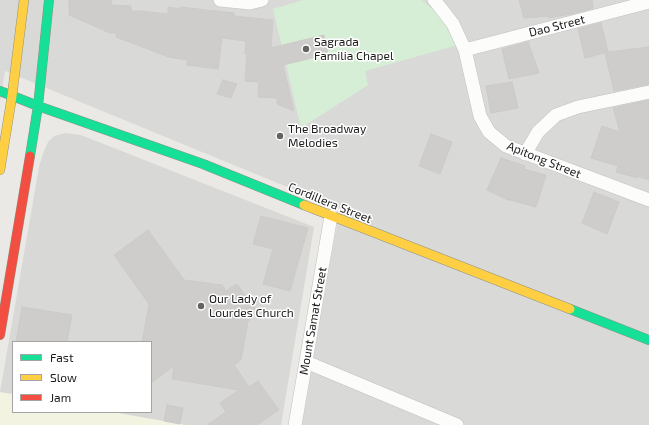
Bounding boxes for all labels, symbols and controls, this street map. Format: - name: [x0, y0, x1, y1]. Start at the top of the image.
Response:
- street label: Dao Street: [527, 12, 587, 40]
- place label: Sagrada Familia Chapel: [314, 35, 393, 63]
- marker: Sagrada Familia Chapel: [301, 44, 311, 54]
- place label: The Broadway Melodies: [288, 122, 366, 150]
- marker: The Broadway Melodies: [275, 131, 285, 141]
- street label: Apitong Street: [505, 139, 583, 181]
- street label: Cordillera Street: [286, 180, 374, 226]
- street label: Mount Samat Street: [296, 266, 330, 376]
- place label: Our Lady of Lourdes Church: [209, 292, 294, 320]
- marker: Our Lady of Lourdes Church: [196, 301, 206, 311]
- legend: [12, 341, 152, 413]
- text: Fast: [50, 350, 73, 364]
- text: Slow: [50, 370, 77, 384]
- text: Jam: [50, 390, 71, 404]

